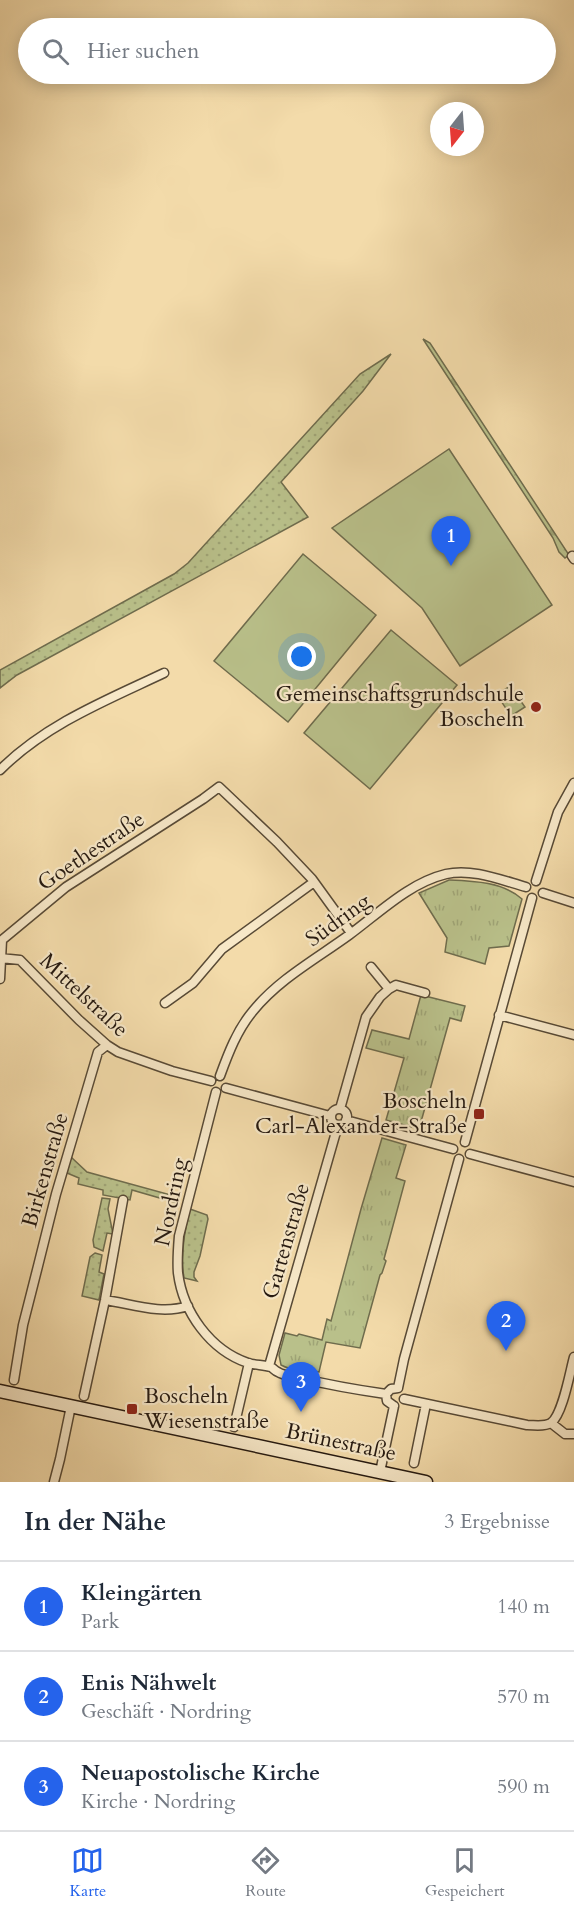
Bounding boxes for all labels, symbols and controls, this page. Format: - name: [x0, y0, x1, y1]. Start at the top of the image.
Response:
- search box: [18, 18, 556, 84]
- icon: search: [39, 35, 72, 68]
- text: Hier suchen: [87, 36, 200, 66]
- north arrow: [430, 102, 484, 156]
- pin: 1: [432, 516, 470, 566]
- your location: [287, 642, 316, 671]
- place label: Gemeinschaftsgrundschule Boscheln: [276, 679, 524, 734]
- marker: Gemeinschaftsgrundschule Boscheln: [529, 700, 543, 714]
- street label: Goethestraße: [32, 804, 150, 898]
- street label: Südring: [299, 886, 377, 954]
- street label: Mittelstraße: [33, 946, 135, 1044]
- place label: Boscheln Carl-Alexander-Straße: [255, 1086, 467, 1141]
- marker: Boscheln Carl-Alexander-Straße: [472, 1107, 486, 1121]
- street label: Birkenstraße: [14, 1109, 76, 1231]
- street label: Nordring: [147, 1154, 195, 1249]
- street label: Gartenstraße: [255, 1180, 317, 1302]
- pin: 2: [486, 1302, 526, 1351]
- pin: 3: [282, 1362, 320, 1412]
- place label: Boscheln Wiesenstraße: [143, 1381, 269, 1436]
- marker: Boscheln Wiesenstraße: [125, 1402, 139, 1416]
- street label: Brünestraße: [283, 1416, 399, 1468]
- text: In der Nähe: [24, 1504, 166, 1539]
- text: 3 Ergebnisse: [444, 1508, 550, 1535]
- text: Kleingärten: [81, 1578, 202, 1608]
- text: 1: [38, 1593, 49, 1620]
- text: 140 m: [497, 1593, 550, 1620]
- text: Park: [81, 1608, 119, 1635]
- text: Enis Nähwelt: [81, 1668, 216, 1698]
- text: 2: [38, 1683, 49, 1710]
- text: 570 m: [497, 1683, 550, 1710]
- text: Geschäft · Nordring: [81, 1698, 251, 1725]
- text: Neuapostolische Kirche: [81, 1758, 320, 1788]
- text: 3: [38, 1773, 49, 1800]
- text: 590 m: [497, 1773, 550, 1800]
- text: Kirche · Nordring: [81, 1788, 235, 1815]
- tab: Karte: [69, 1844, 106, 1902]
- tab: Route: [245, 1844, 286, 1902]
- tab: Gespeichert: [425, 1844, 505, 1902]

